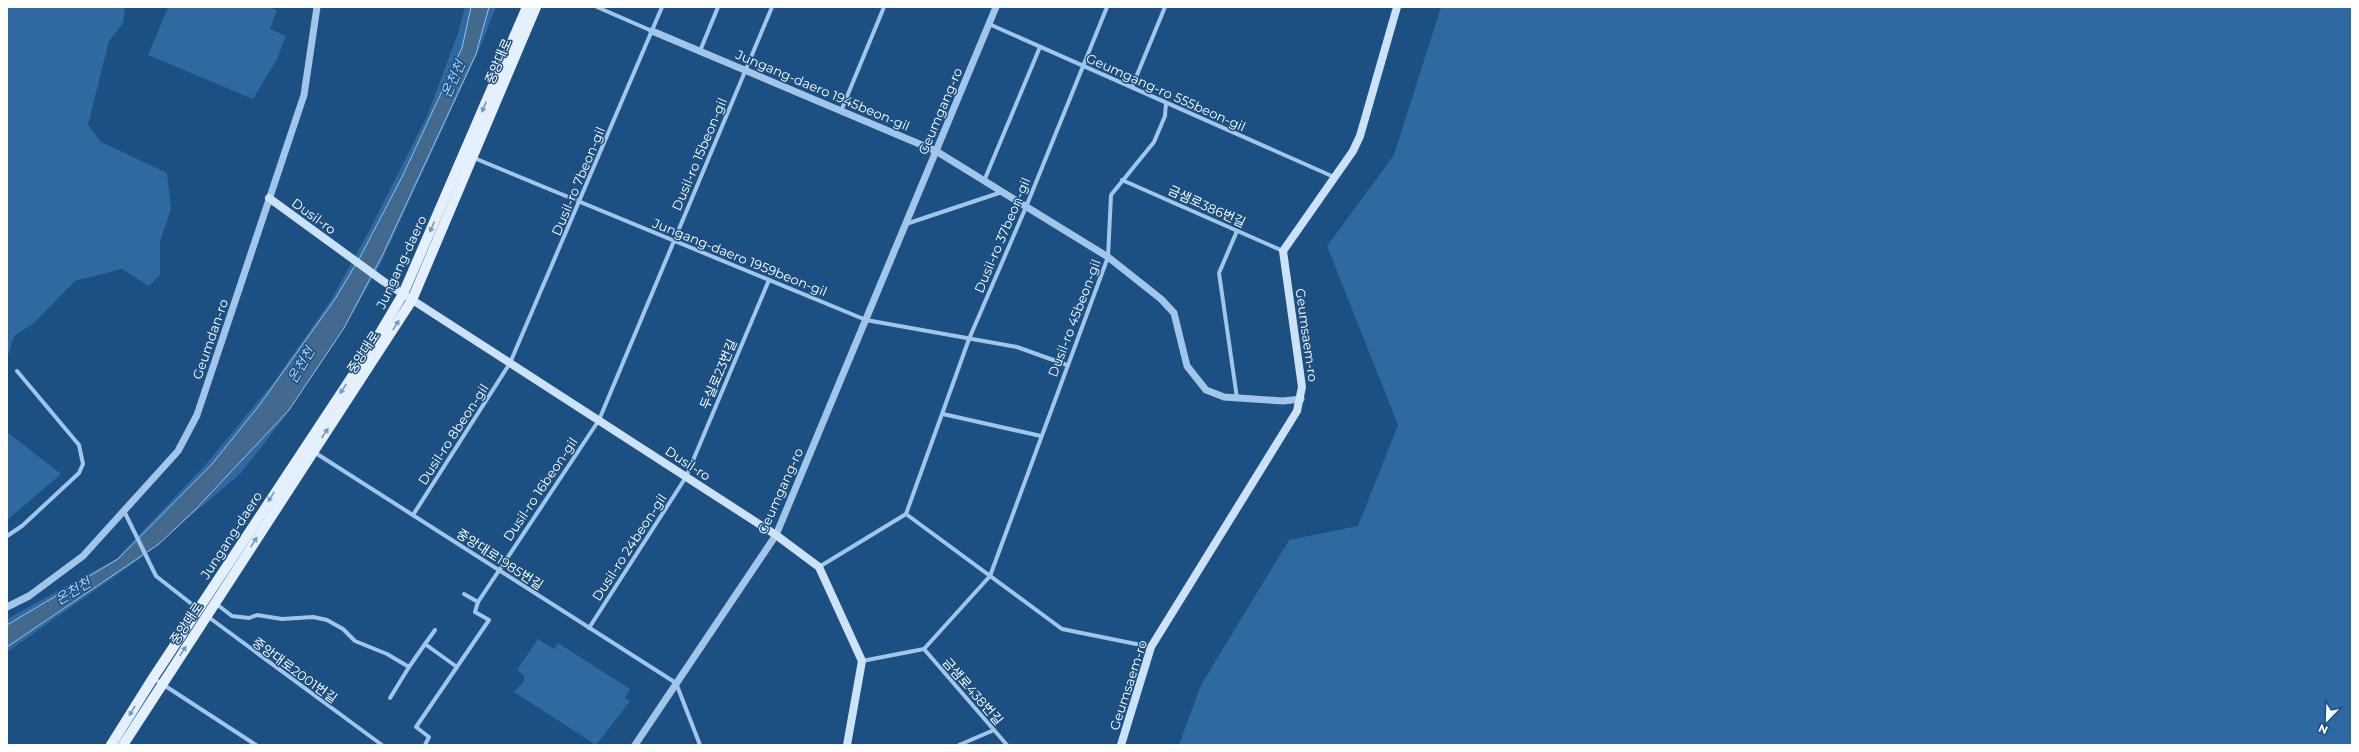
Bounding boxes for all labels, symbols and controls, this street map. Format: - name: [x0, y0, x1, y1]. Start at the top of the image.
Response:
- street label: 중앙대로: [481, 36, 515, 86]
- street label: Jungang-daero 1945beon-gil: [733, 46, 912, 134]
- street label: Geumgang-ro 555beon-gil: [1084, 50, 1248, 134]
- water label: 온천천: [437, 57, 470, 100]
- street label: Geumgang-ro: [914, 65, 966, 157]
- street label: Dusil-ro 15beon-gil: [668, 95, 730, 213]
- one-way arrow: [481, 102, 487, 113]
- street label: Dusil-ro 7beon-gil: [548, 124, 608, 238]
- street label: Dusil-ro 37beon-gil: [970, 175, 1034, 295]
- street label: 금샘로386번길: [1166, 182, 1248, 230]
- street label: Dusil-ro: [289, 195, 339, 237]
- street label: Jungang-daero: [372, 213, 430, 312]
- street label: Jungang-daero 1959beon-gil: [649, 214, 830, 299]
- one-way arrow: [429, 221, 435, 233]
- street label: Dusil-ro 45beon-gil: [1044, 257, 1104, 379]
- street label: Geumsaem-ro: [1293, 287, 1321, 383]
- street label: Geumdan-ro: [189, 297, 231, 381]
- one-way arrow: [393, 319, 400, 331]
- street label: 중앙대로: [343, 328, 383, 376]
- street label: 두실로23번길: [696, 337, 740, 411]
- water label: 온천천: [283, 343, 319, 386]
- street label: Dusil-ro 8beon-gil: [414, 380, 492, 488]
- one-way arrow: [339, 384, 347, 394]
- one-way arrow: [321, 427, 328, 439]
- street label: Dusil-ro 16beon-gil: [499, 434, 581, 544]
- street label: Dusil-ro: [662, 442, 714, 484]
- street label: Geumgang-ro: [754, 445, 806, 537]
- street label: Jungang-daero: [196, 488, 265, 583]
- street label: Dusil-ro 24beon-gil: [588, 490, 670, 604]
- one-way arrow: [267, 492, 275, 503]
- street label: 중앙대로1985번길: [454, 525, 546, 593]
- one-way arrow: [250, 537, 258, 547]
- water label: 온천천: [52, 573, 95, 609]
- street label: 중앙대로: [166, 599, 206, 647]
- street label: 중앙대로2001번길: [249, 634, 341, 706]
- street label: Geumsaem-ro: [1106, 638, 1150, 732]
- one-way arrow: [179, 646, 187, 656]
- street label: 금샘로438번길: [939, 654, 1007, 728]
- north arrow: [2307, 700, 2347, 740]
- one-way arrow: [129, 705, 136, 717]
- text: N: [2316, 721, 2330, 737]

